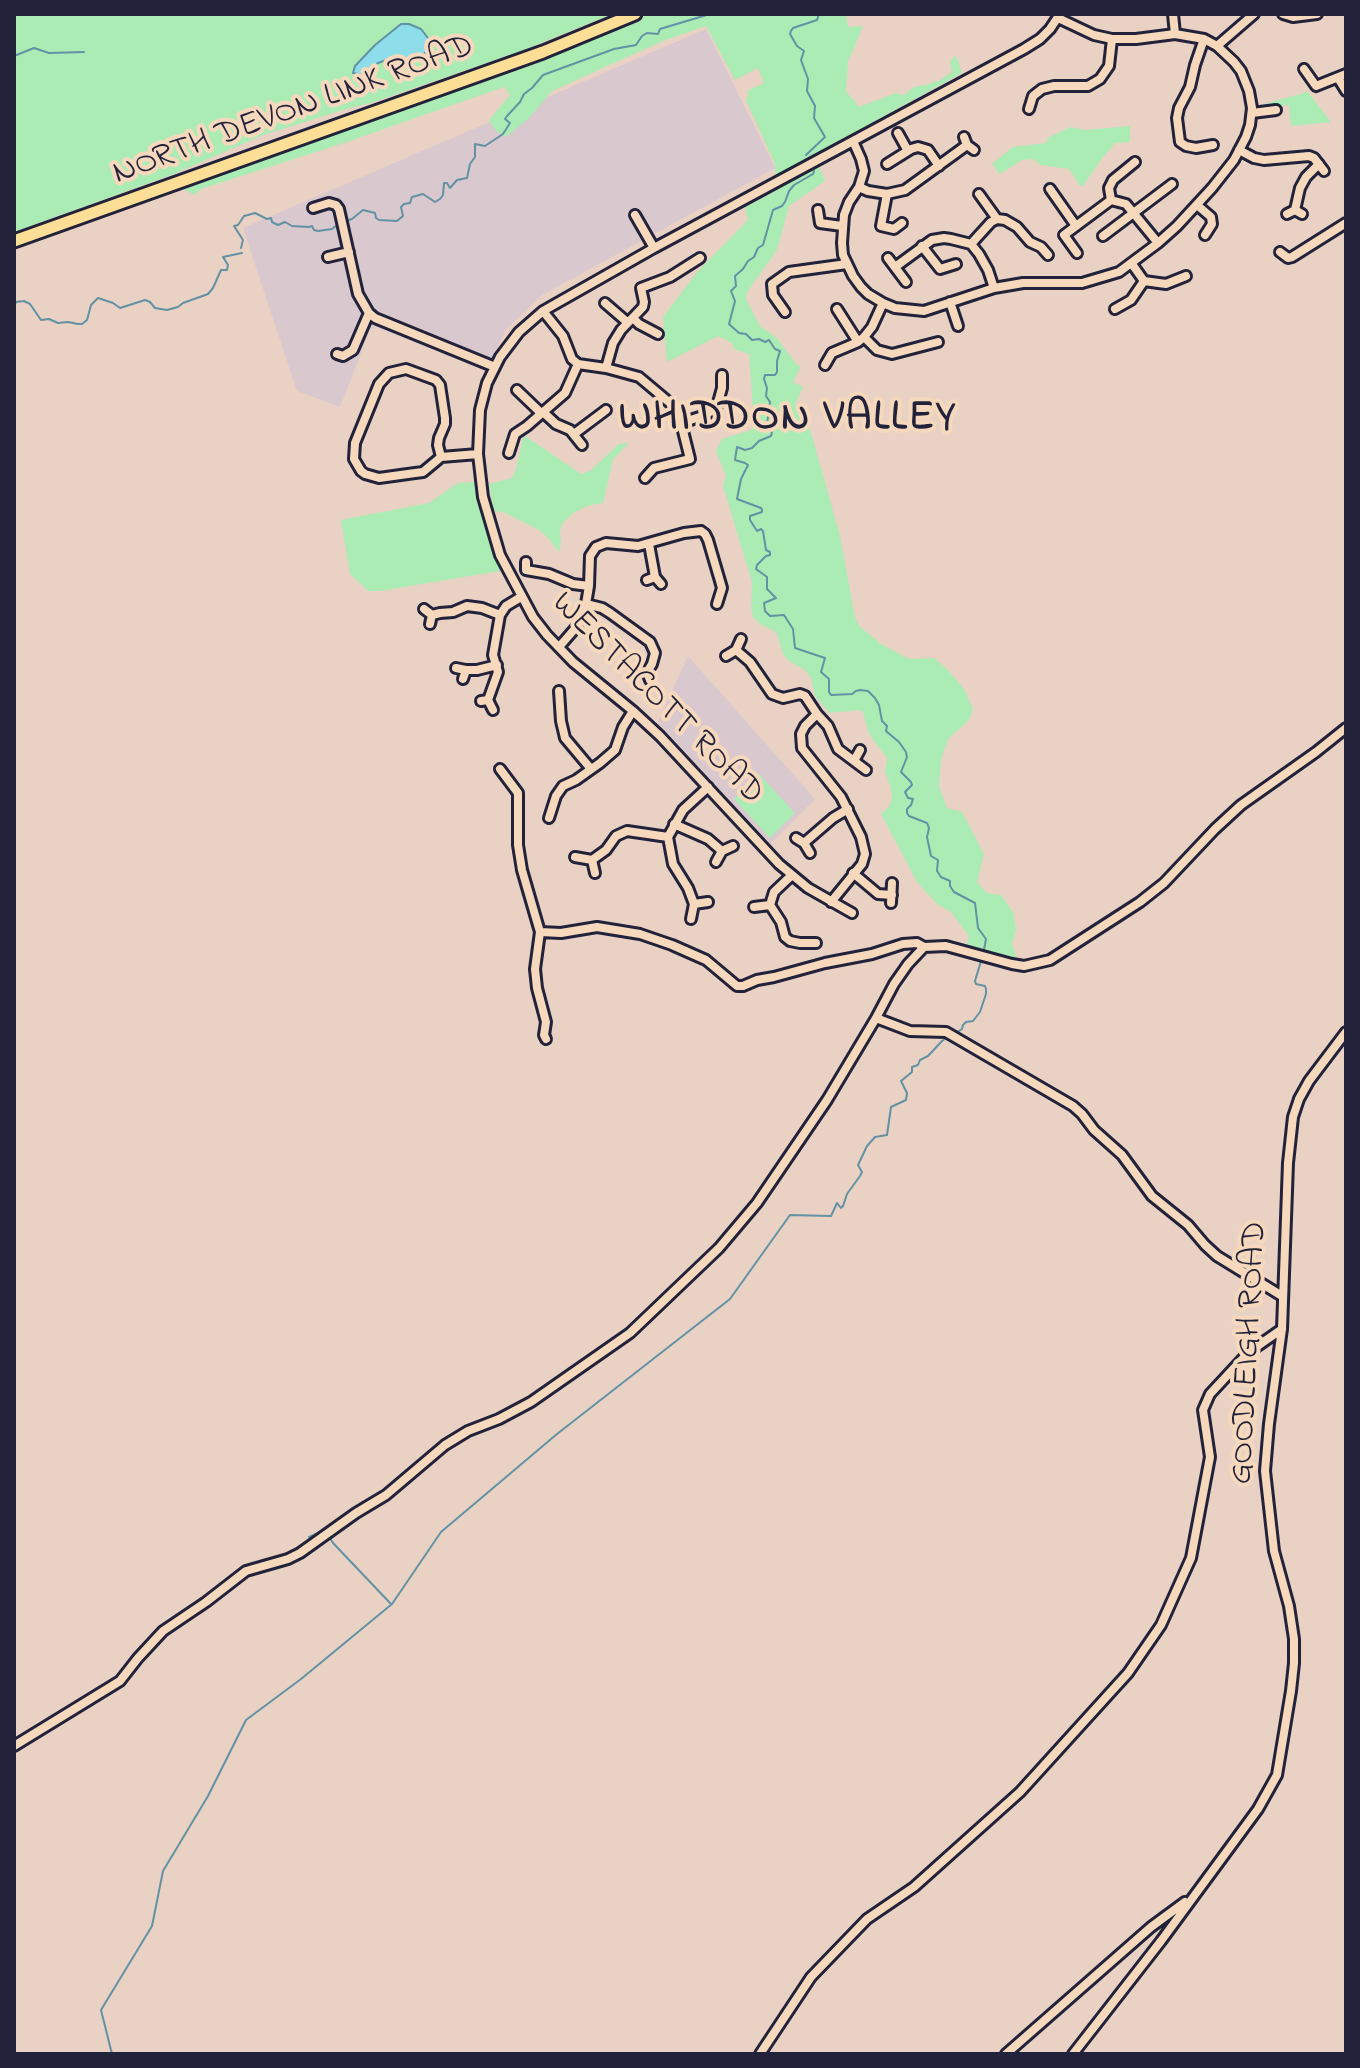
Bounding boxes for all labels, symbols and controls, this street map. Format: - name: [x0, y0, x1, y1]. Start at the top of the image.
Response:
- street label: NORTH DEVON LINK ROAD: [108, 28, 480, 196]
- district label: WHIDDON VALLEY: [619, 396, 957, 446]
- street label: WESTACOTT ROAD: [541, 585, 771, 815]
- street label: GOODLEIGH ROAD: [1224, 1220, 1278, 1486]

